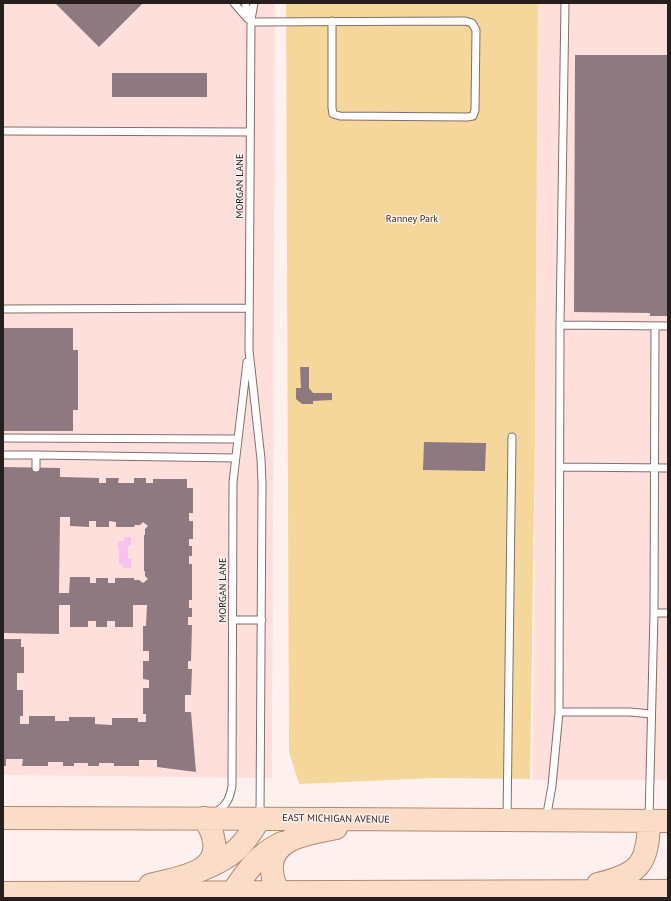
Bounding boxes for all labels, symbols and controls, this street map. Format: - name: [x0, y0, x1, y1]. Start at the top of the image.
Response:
- street label: MORGAN LANE: [234, 154, 246, 218]
- park label: Ranney Park: [386, 213, 438, 225]
- street label: MORGAN LANE: [217, 558, 229, 622]
- street label: EAST MICHIGAN AVENUE: [282, 812, 390, 826]

